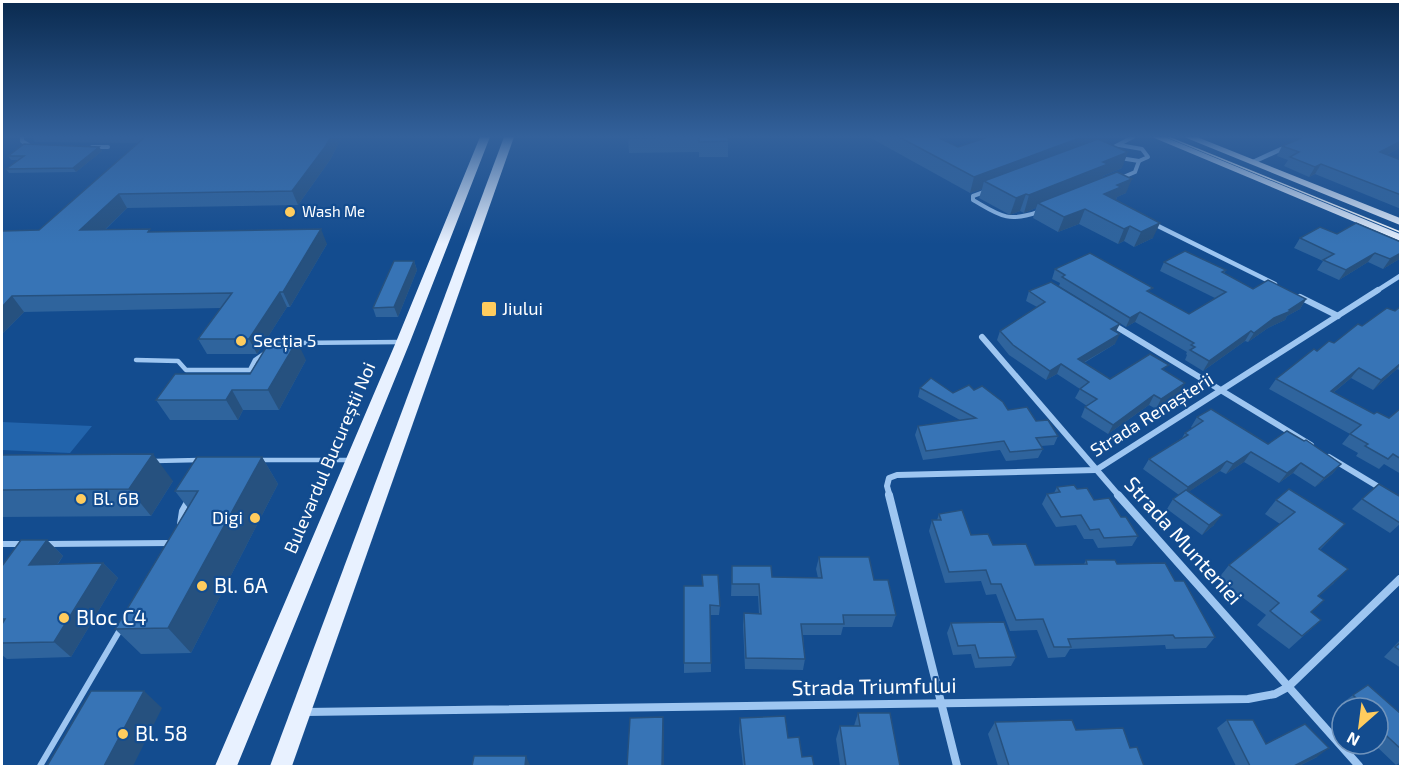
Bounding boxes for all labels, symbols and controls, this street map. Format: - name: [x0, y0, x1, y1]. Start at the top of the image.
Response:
- place label: Wash Me: [302, 202, 365, 220]
- marker: Wash Me: [283, 205, 297, 219]
- place label: Jiului: [502, 297, 543, 319]
- marker: Jiului: [480, 300, 498, 318]
- place label: Secția 5: [253, 329, 316, 352]
- marker: Secția 5: [234, 334, 248, 348]
- street label: Bulevardul Bucureștii Noi: [279, 359, 380, 557]
- street label: Strada Renașterii: [1086, 367, 1218, 462]
- street label: Strada Munteniei: [1120, 471, 1248, 609]
- place label: Bl. 6B: [93, 487, 139, 509]
- marker: Bl. 6B: [74, 492, 88, 506]
- place label: Digi: [212, 506, 243, 528]
- marker: Digi: [248, 511, 262, 525]
- place label: Bl. 6A: [214, 572, 268, 597]
- marker: Bl. 6A: [195, 579, 209, 593]
- place label: Bloc C4: [76, 604, 147, 629]
- marker: Bloc C4: [57, 611, 71, 625]
- street label: Strada Triumfului: [791, 672, 957, 699]
- north arrow: [1330, 696, 1390, 756]
- place label: Bl. 58: [135, 720, 188, 745]
- marker: Bl. 58: [116, 727, 130, 741]
- text: N: [1343, 729, 1362, 751]

